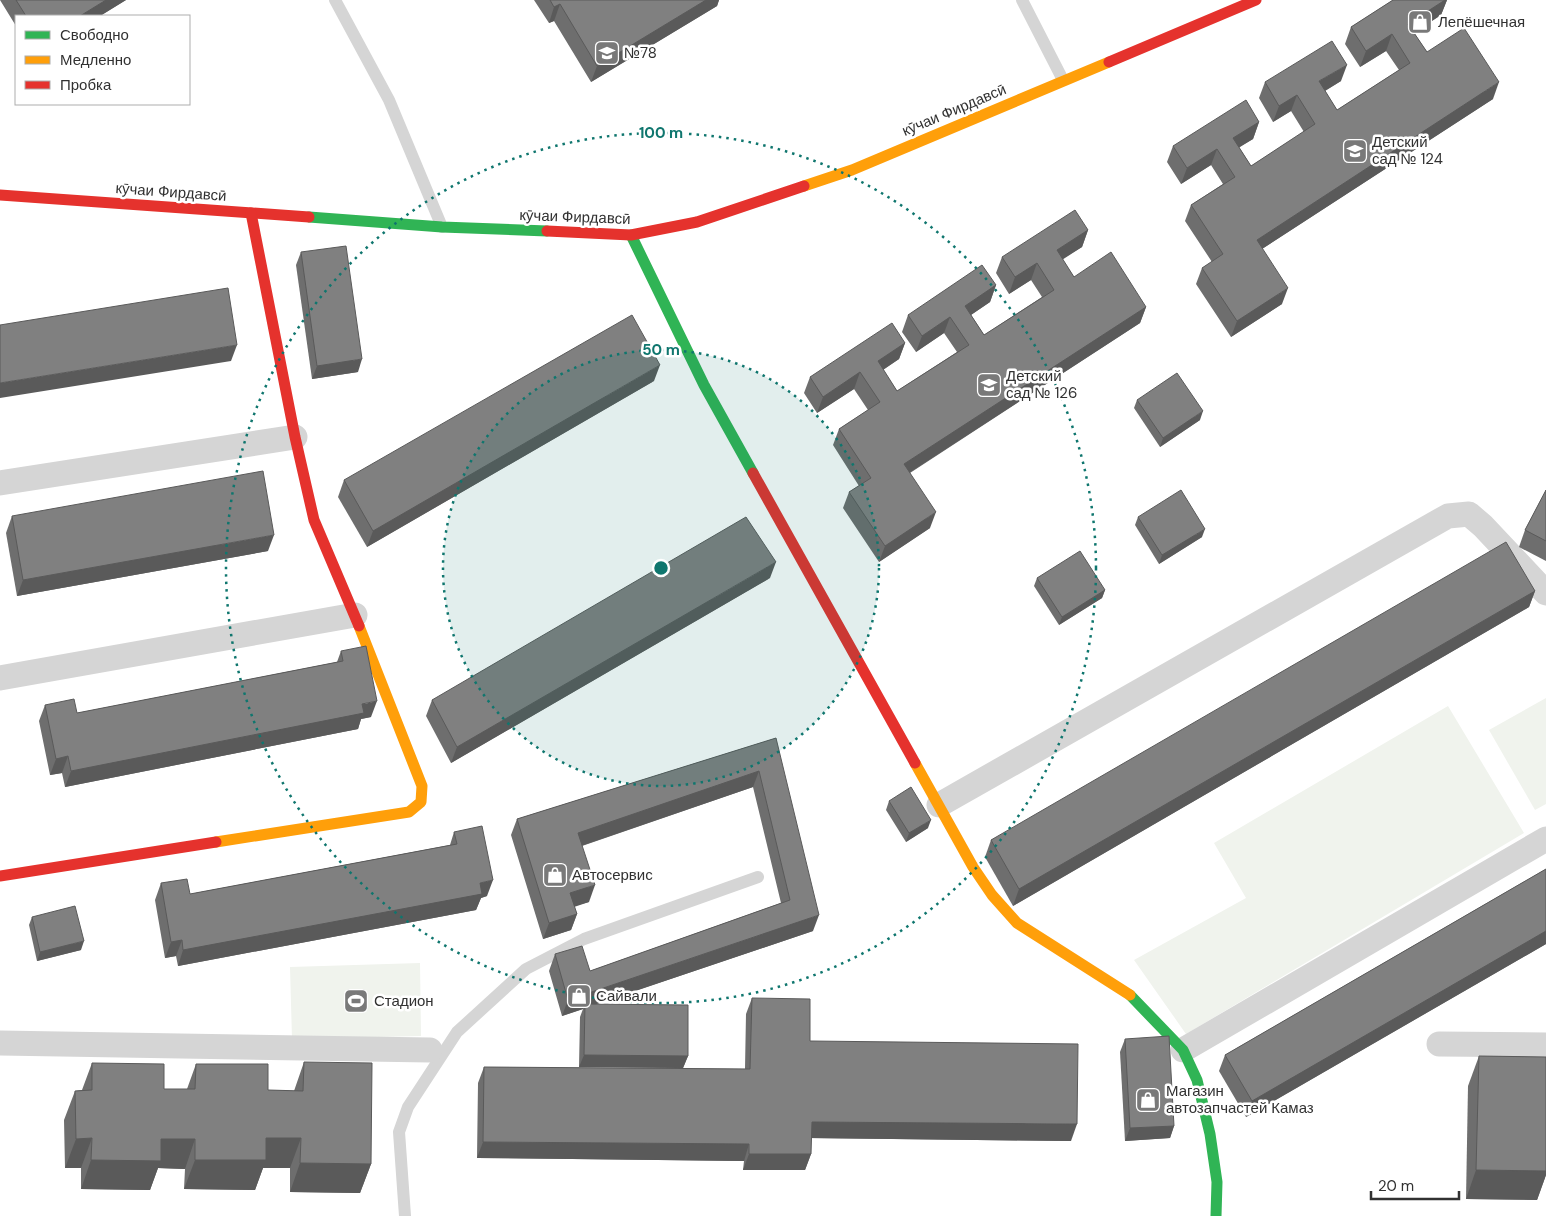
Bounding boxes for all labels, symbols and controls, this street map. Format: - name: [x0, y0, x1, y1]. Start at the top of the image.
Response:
- shop icon: Лепёшечная: [1407, 9, 1433, 35]
- place label: Лепёшечная: [1438, 12, 1525, 32]
- legend: [15, 15, 190, 105]
- text: Свободно: [60, 25, 129, 45]
- school or university icon: №78: [594, 40, 620, 66]
- place label: №78: [624, 43, 657, 63]
- text: Медленно: [60, 50, 131, 70]
- text: Пробка: [60, 75, 112, 95]
- street label: кӯчаи Фирдавсӣ: [899, 79, 1009, 141]
- text: 100 m: [639, 123, 683, 143]
- place label: Детский сад № 124: [1372, 132, 1443, 169]
- school or university icon: Детский сад № 124: [1342, 138, 1368, 164]
- street label: кӯчаи Фирдавсӣ: [115, 178, 227, 206]
- street label: кӯчаи Фирдавсӣ: [519, 205, 631, 229]
- text: 50 m: [642, 340, 680, 360]
- place label: Детский сад № 126: [1006, 366, 1077, 403]
- school or university icon: Детский сад № 126: [976, 372, 1002, 398]
- centre of rings: [652, 559, 670, 577]
- shop icon: Автосервис: [542, 862, 568, 888]
- place label: Автосервис: [572, 865, 653, 885]
- shop icon: Сайвали: [566, 983, 592, 1009]
- place label: Сайвали: [596, 986, 657, 1006]
- sports icon: Стадион: [343, 988, 369, 1014]
- place label: Стадион: [374, 991, 434, 1011]
- place label: Магазин автозапчастей Камаз: [1166, 1081, 1314, 1118]
- shop icon: Магазин автозапчастей Камаз: [1135, 1087, 1161, 1113]
- scale bar: [1371, 1168, 1458, 1200]
- text: 20 m: [1378, 1176, 1414, 1196]

